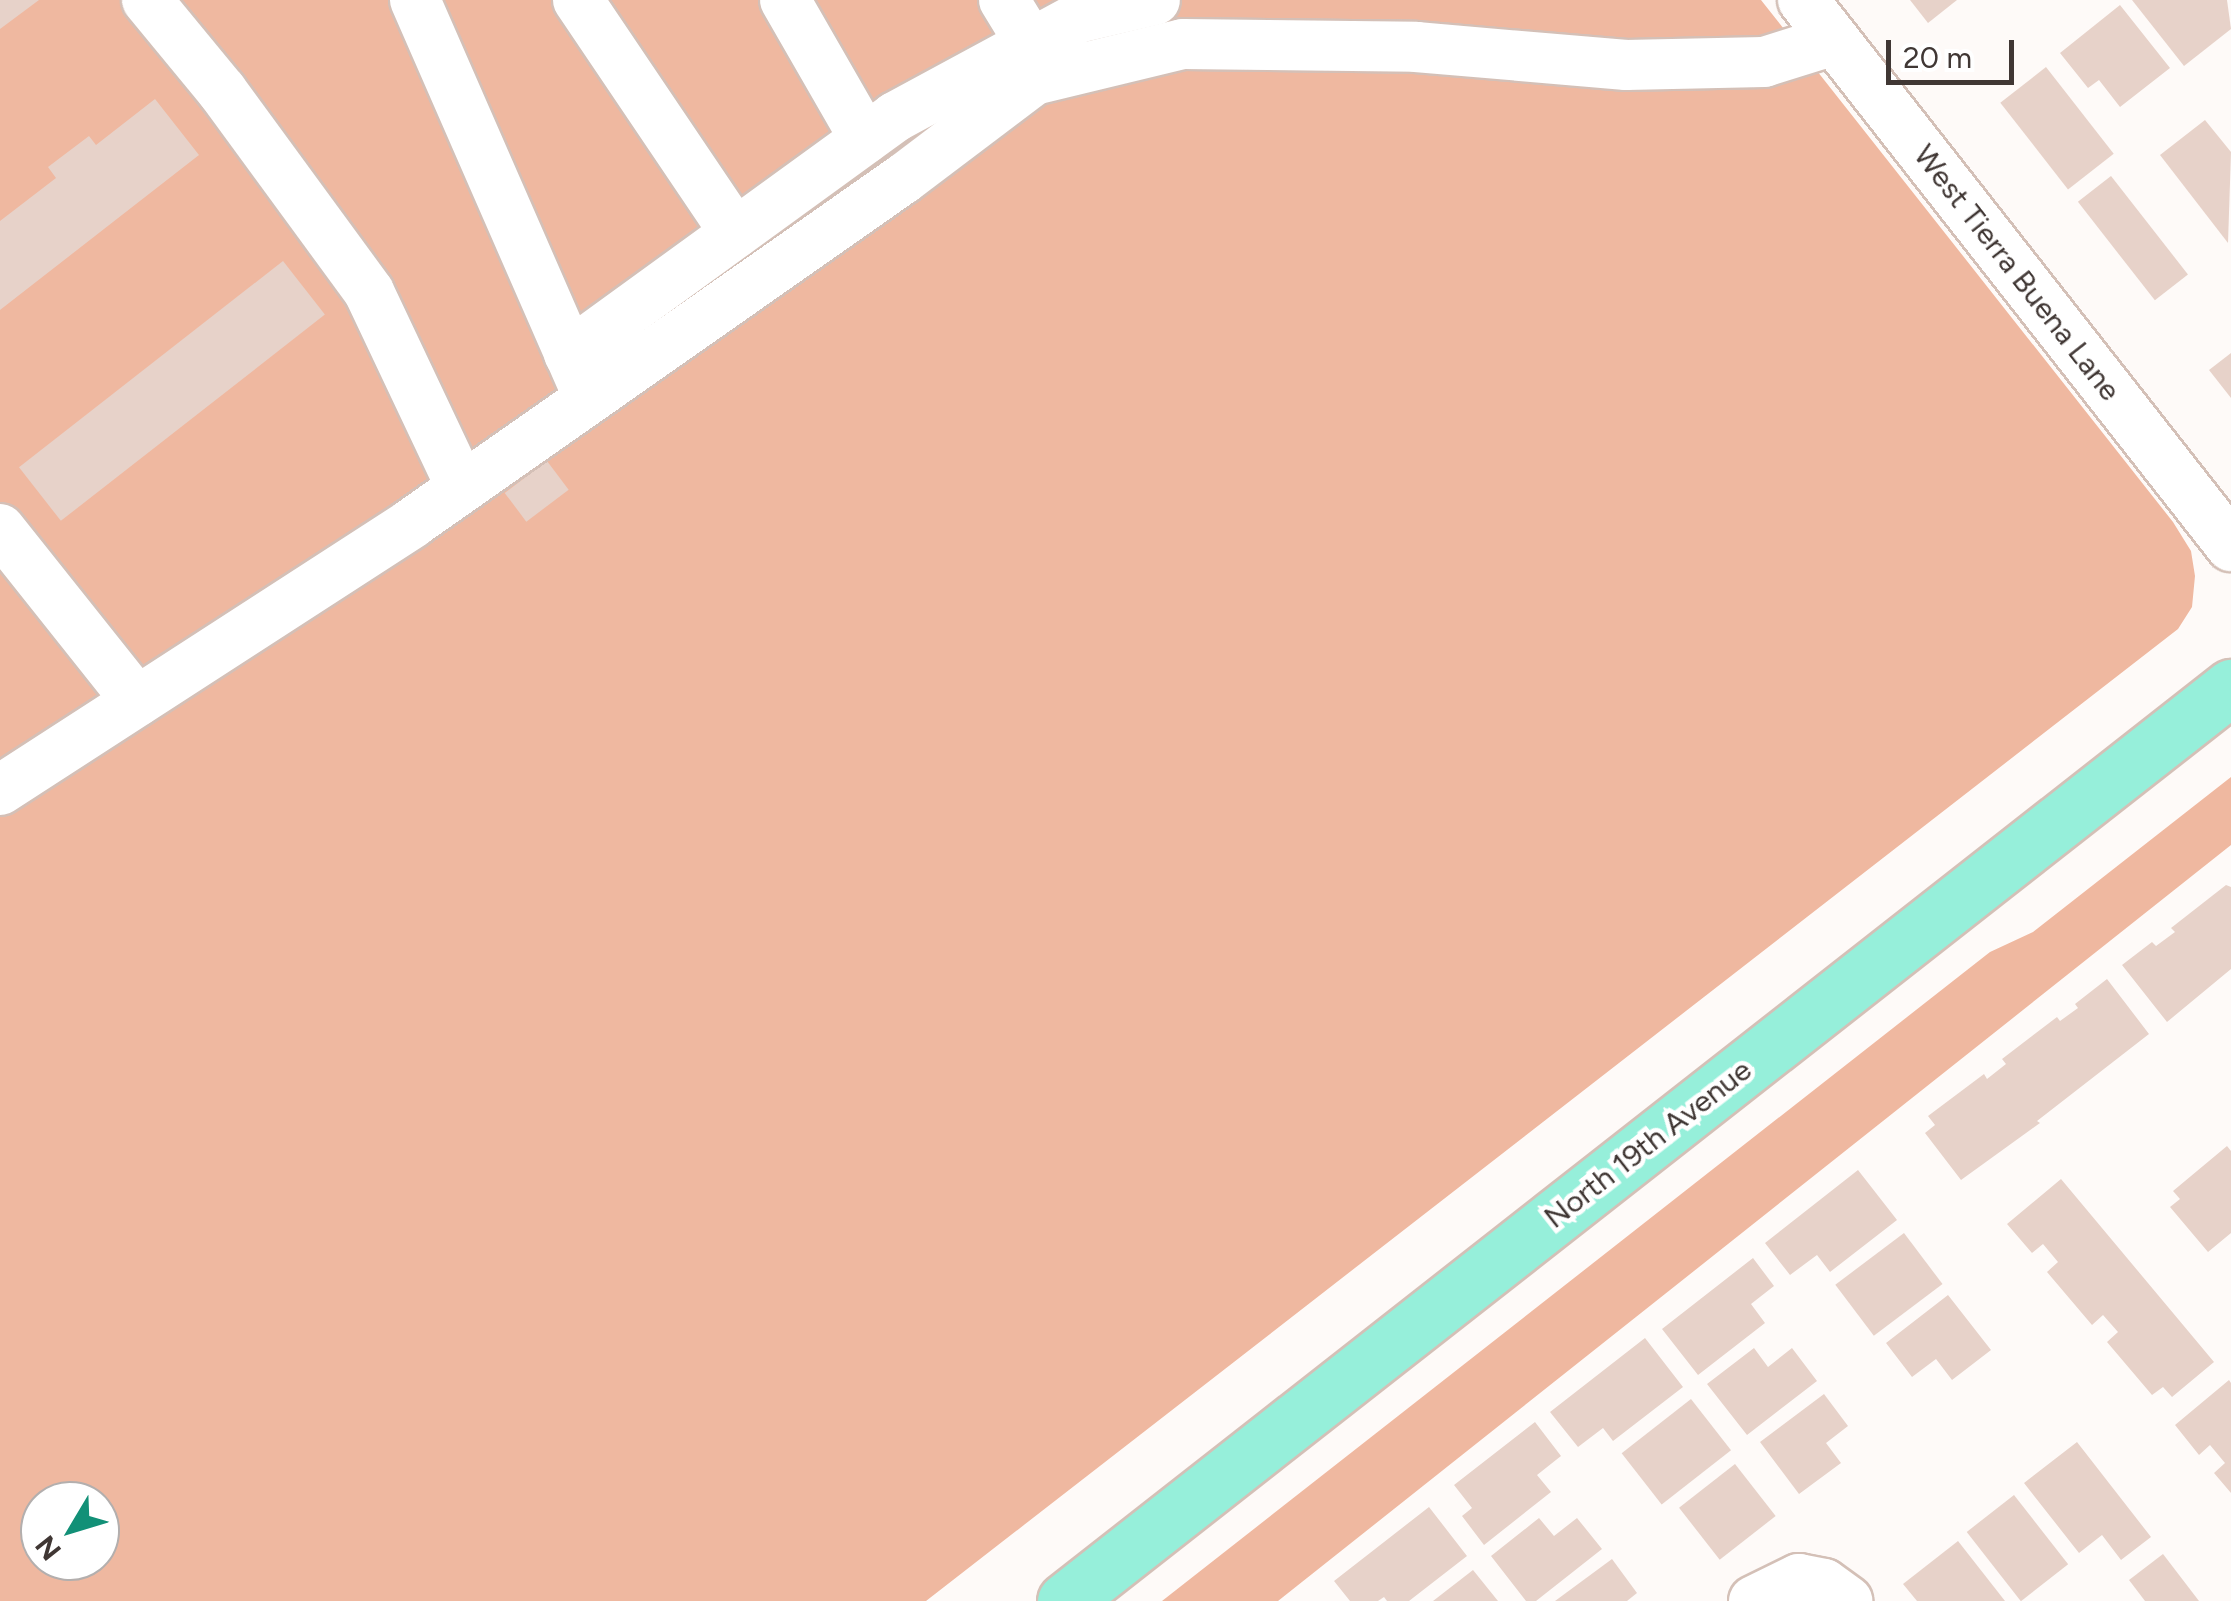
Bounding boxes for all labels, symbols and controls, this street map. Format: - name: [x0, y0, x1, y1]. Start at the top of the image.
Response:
- scale bar: [1891, 20, 2018, 82]
- text: 20 m: [1903, 39, 1972, 76]
- street label: West Tierra Buena Lane: [1906, 138, 2128, 408]
- street label: North 19th Avenue: [1537, 1052, 1759, 1236]
- north arrow: [20, 1481, 120, 1581]
- text: N: [28, 1529, 68, 1567]

